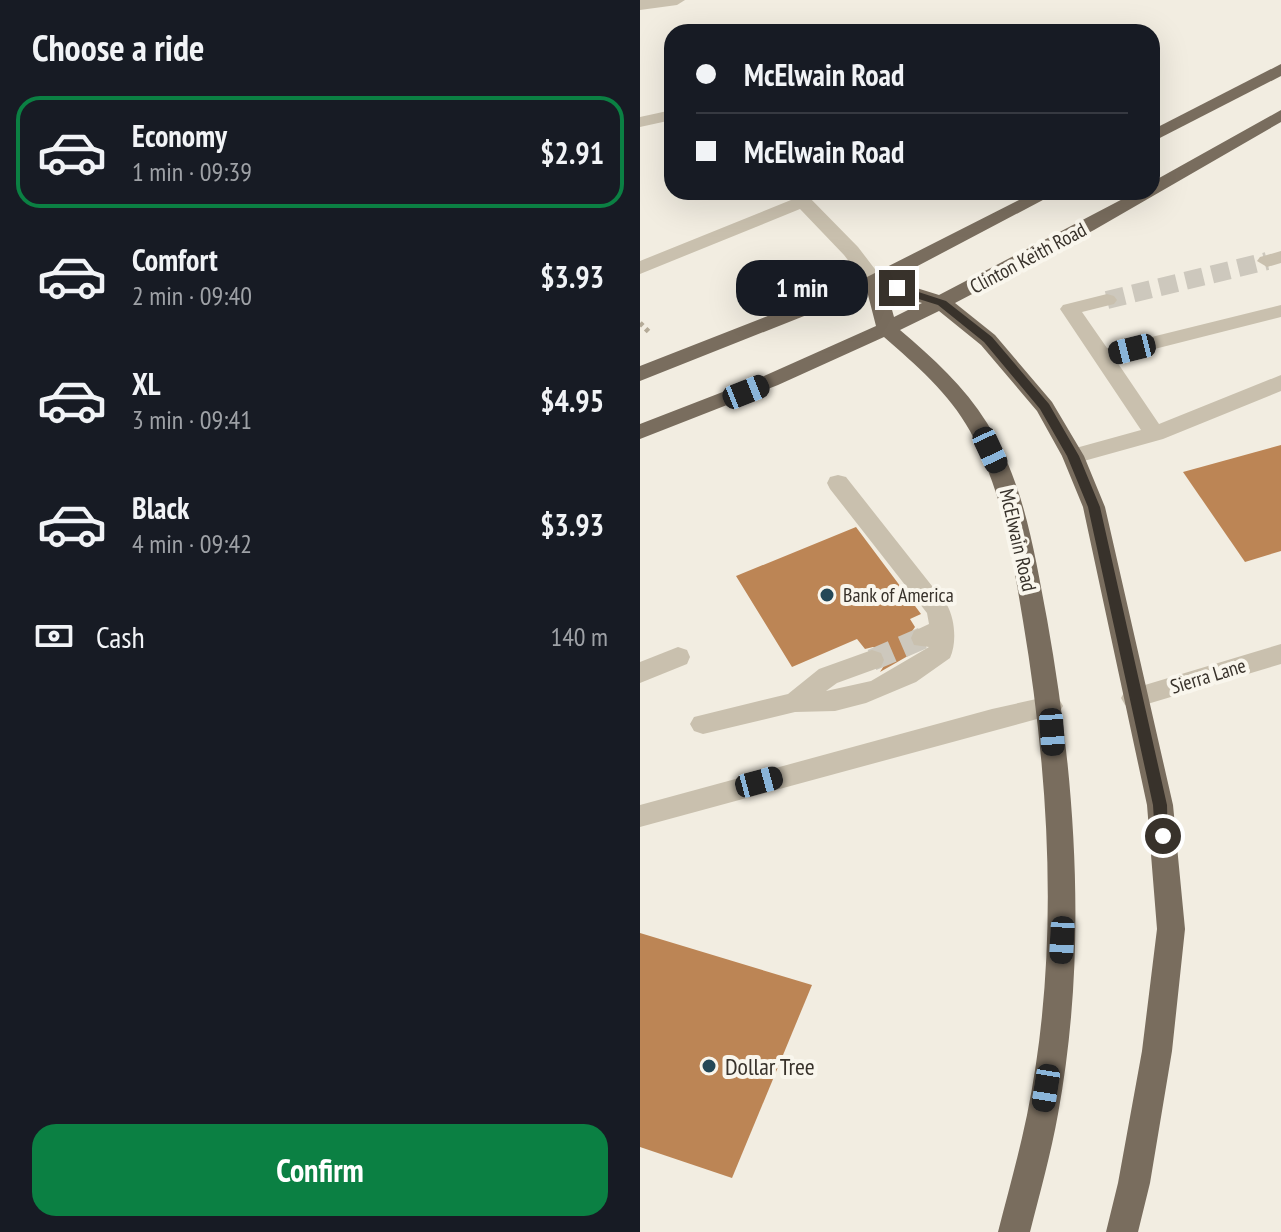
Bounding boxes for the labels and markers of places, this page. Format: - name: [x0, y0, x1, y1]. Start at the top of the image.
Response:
- place label: Bank of America: [843, 582, 954, 608]
- marker: Bank of America: [818, 586, 836, 604]
- place label: Dollar Tree: [725, 1051, 815, 1082]
- marker: Dollar Tree: [700, 1057, 718, 1075]

